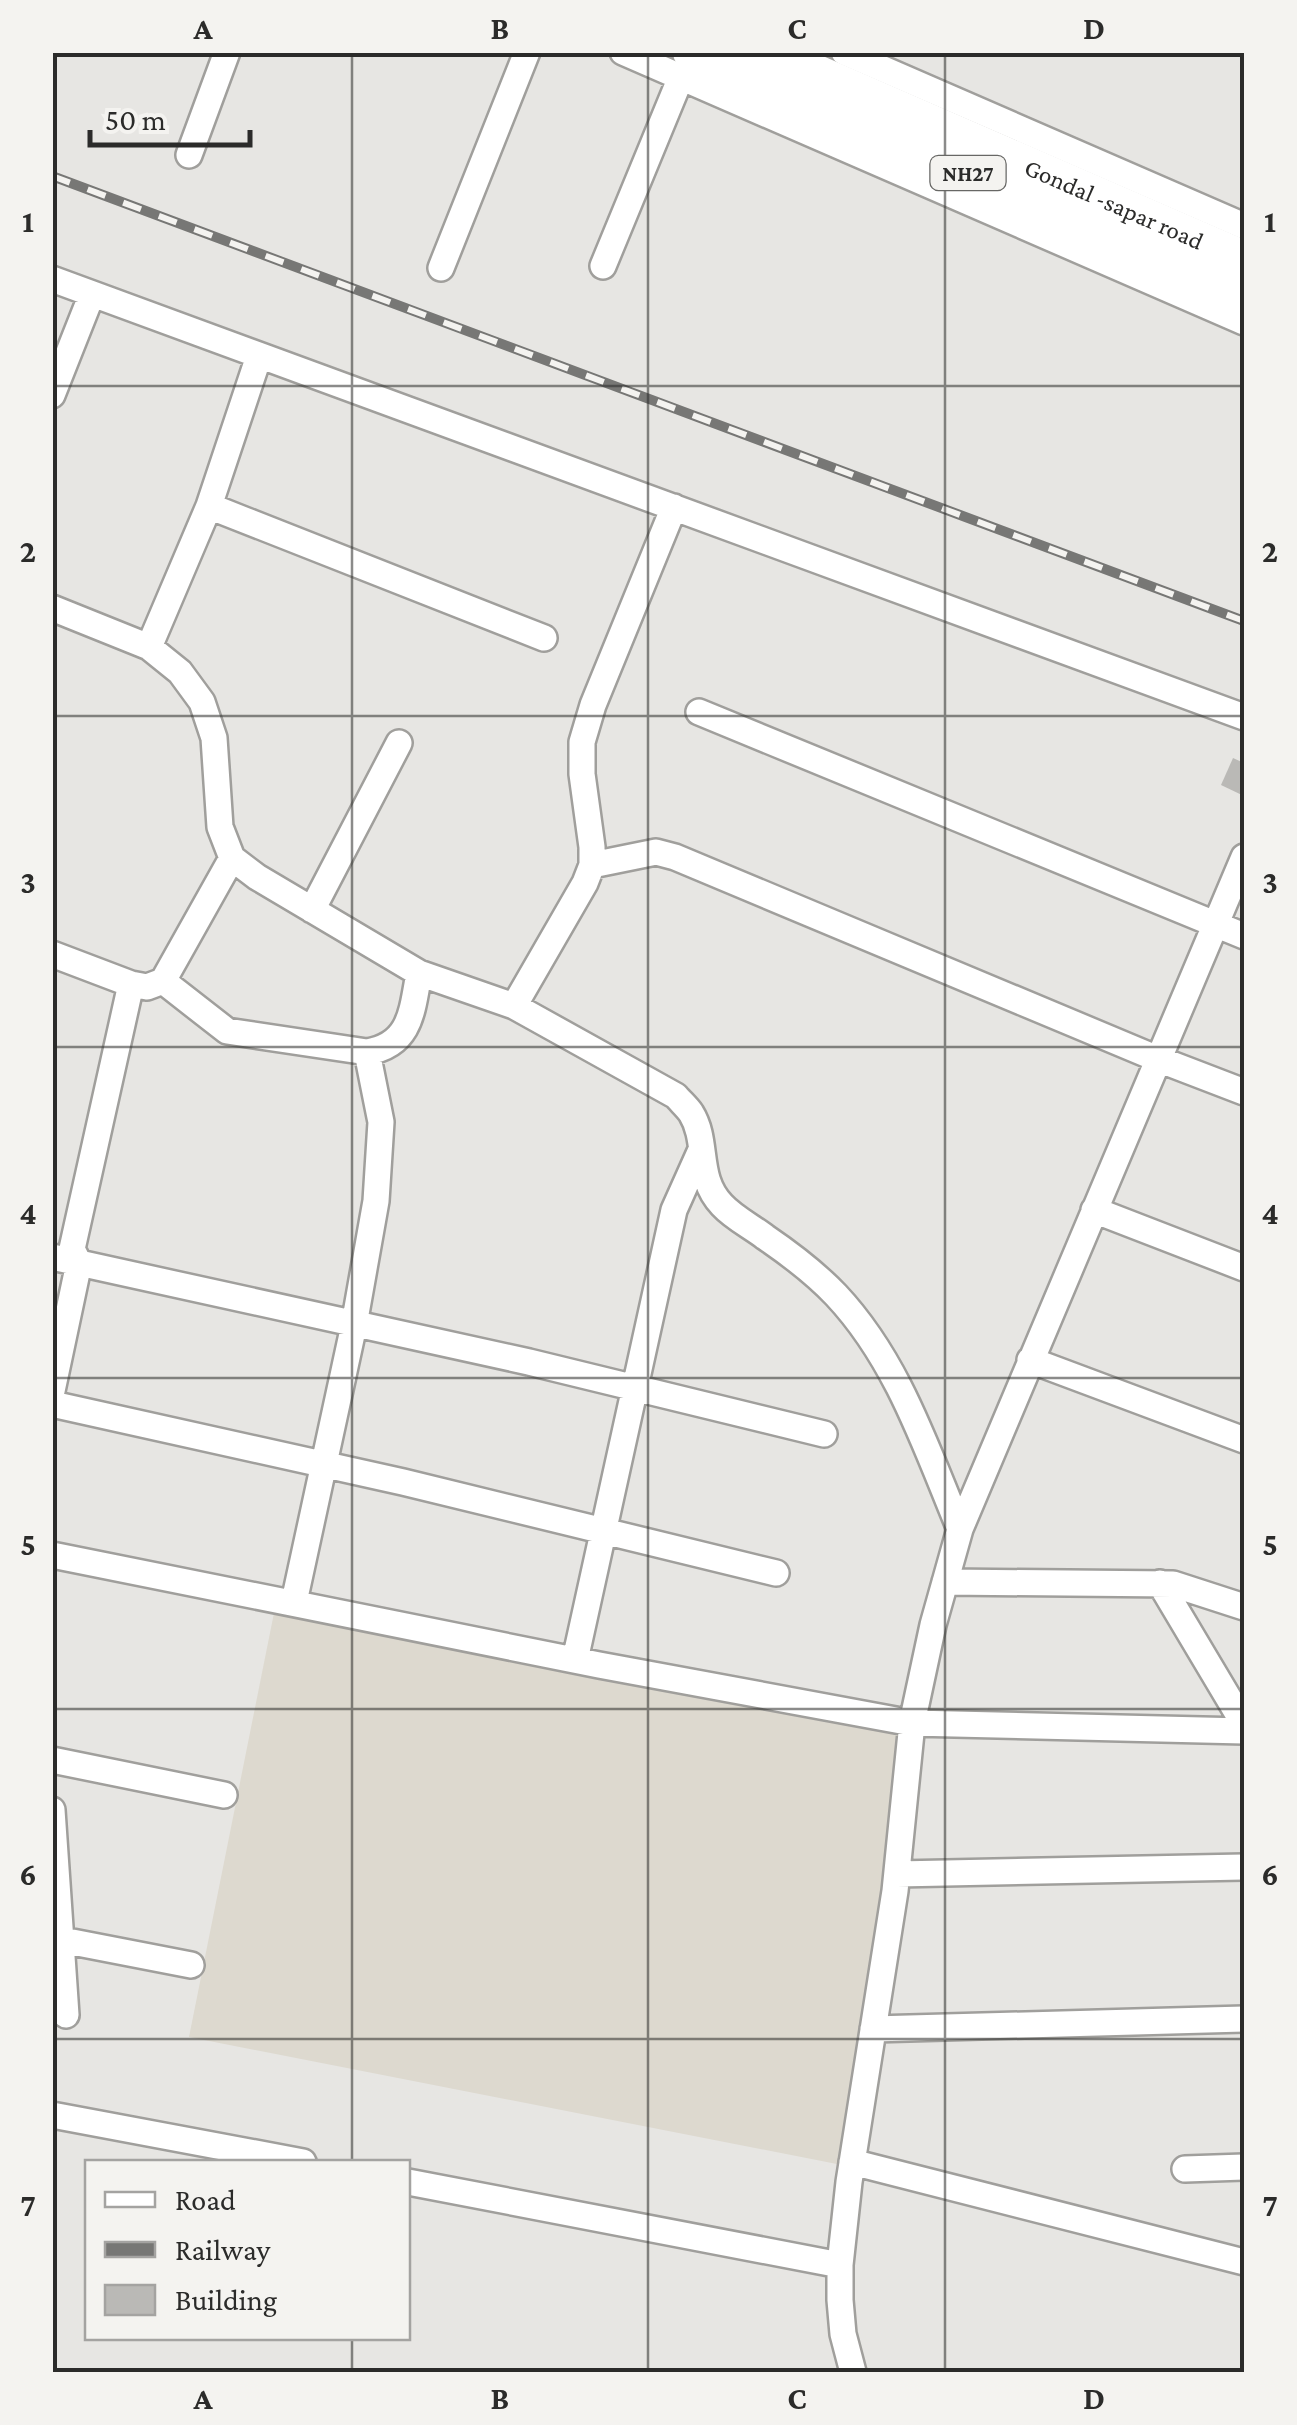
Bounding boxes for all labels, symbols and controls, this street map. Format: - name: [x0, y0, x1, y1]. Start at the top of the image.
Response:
- text: A: [192, 10, 213, 46]
- text: B: [491, 10, 509, 46]
- text: C: [787, 10, 807, 46]
- text: D: [1083, 10, 1105, 46]
- scale bar: [90, 85, 250, 147]
- text: 50 m: [105, 103, 166, 136]
- street label: Gondal -sapar road: [1021, 153, 1208, 255]
- road number: NH27: [930, 156, 1006, 190]
- text: 1: [22, 203, 34, 239]
- text: 1: [1264, 203, 1276, 239]
- text: 2: [20, 533, 36, 569]
- text: 2: [1262, 533, 1278, 569]
- text: 3: [20, 864, 36, 900]
- text: 3: [1262, 864, 1278, 900]
- text: 4: [19, 1195, 37, 1231]
- text: 4: [1261, 1195, 1279, 1231]
- text: 5: [20, 1526, 36, 1562]
- text: 5: [1262, 1526, 1278, 1562]
- text: 6: [19, 1856, 37, 1892]
- text: 6: [1261, 1856, 1279, 1892]
- legend: [85, 2160, 410, 2340]
- text: Road: [175, 2183, 236, 2216]
- text: 7: [20, 2187, 36, 2223]
- text: 7: [1262, 2187, 1278, 2223]
- text: Railway: [175, 2233, 271, 2267]
- text: Building: [175, 2283, 277, 2317]
- text: A: [192, 2380, 213, 2416]
- text: B: [491, 2380, 509, 2416]
- text: C: [787, 2380, 807, 2416]
- text: D: [1083, 2380, 1105, 2416]

